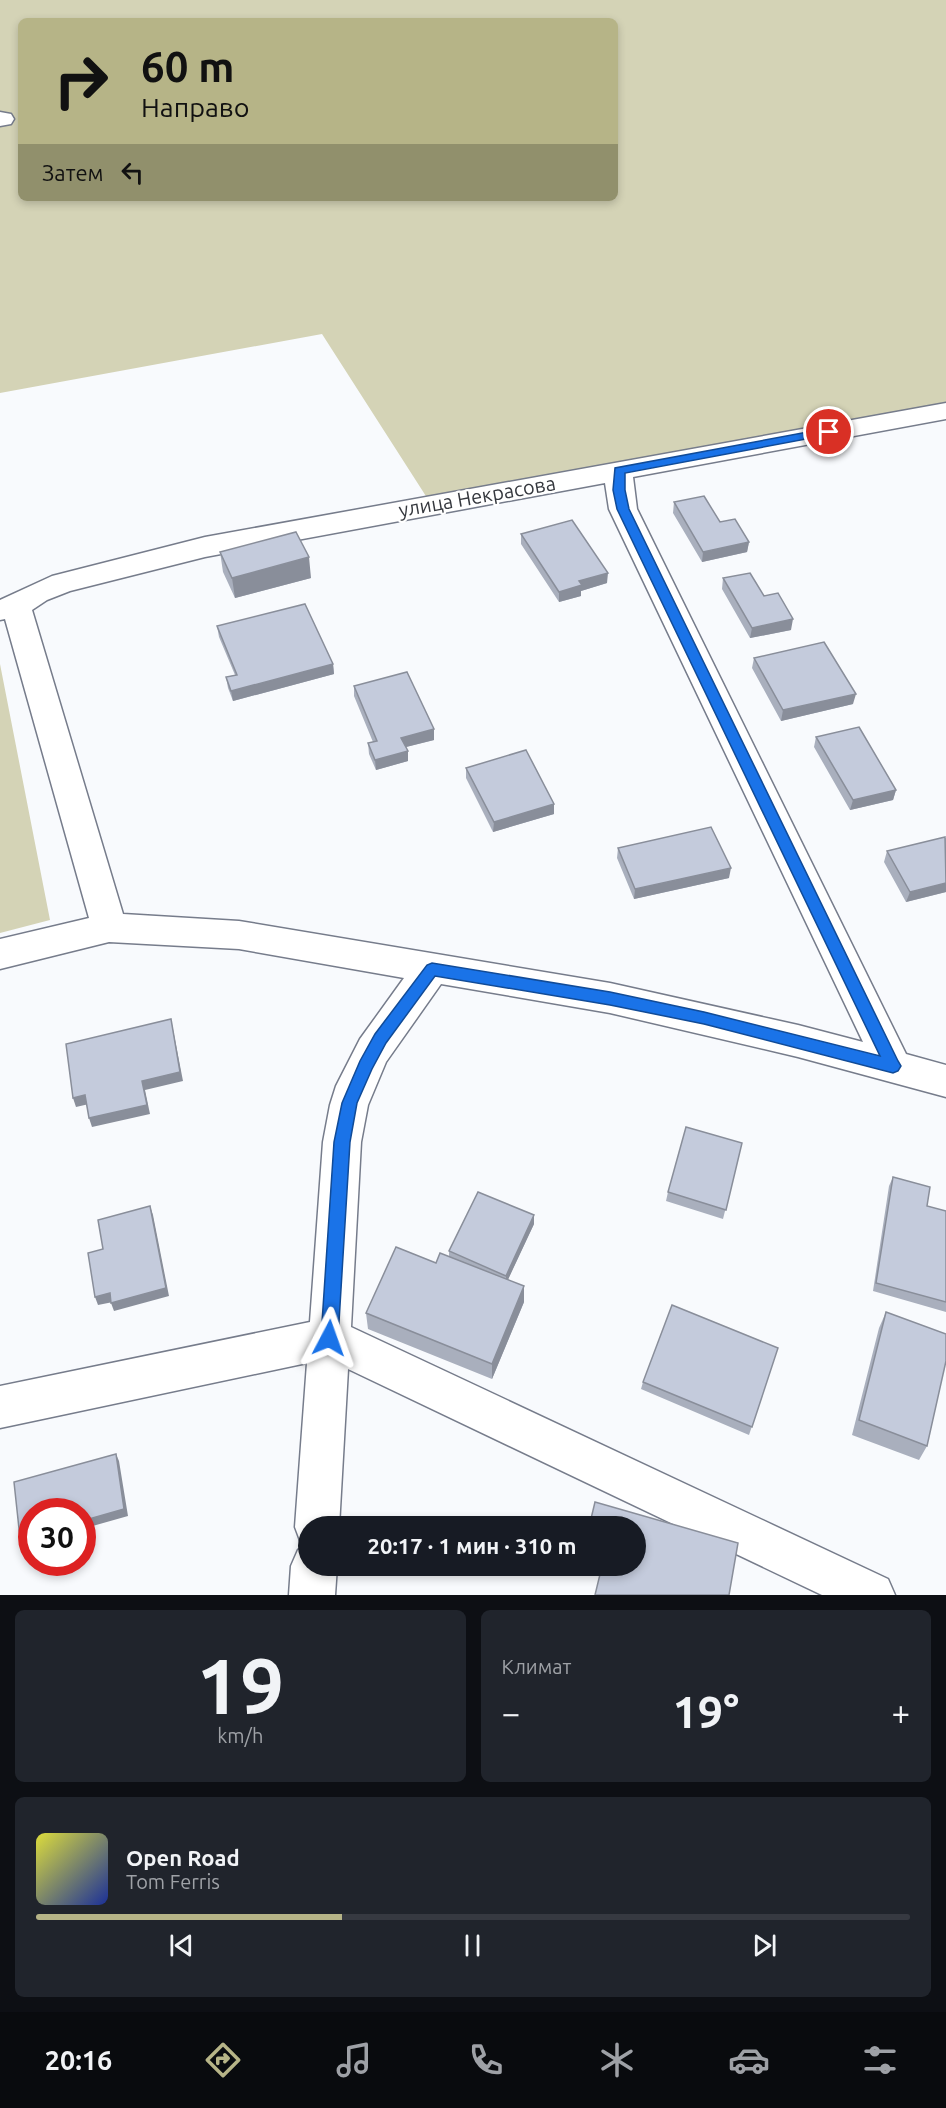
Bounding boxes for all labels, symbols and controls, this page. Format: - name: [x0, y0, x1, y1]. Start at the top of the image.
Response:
- icon: right: [42, 42, 120, 120]
- text: 60 m: [141, 43, 235, 90]
- text: Направо: [141, 92, 250, 122]
- icon: left: [116, 156, 149, 189]
- text: Затем: [42, 160, 104, 185]
- pin: [803, 406, 854, 457]
- icon: arrive: [812, 415, 845, 448]
- street label: улица Некрасова: [397, 471, 557, 521]
- position arrow: [297, 1306, 361, 1370]
- speed limit sign: 30: [18, 1498, 96, 1576]
- text: 20:17 · 1 мин · 310 m: [368, 1533, 576, 1558]
- text: 19: [196, 1641, 284, 1729]
- text: Климат: [502, 1655, 571, 1678]
- text: 19°: [672, 1686, 739, 1737]
- text: −: [502, 1694, 520, 1731]
- text: +: [891, 1694, 910, 1731]
- text: km/h: [217, 1724, 263, 1747]
- text: Open Road: [126, 1845, 240, 1870]
- text: Tom Ferris: [126, 1870, 220, 1893]
- icon: previous: [165, 1929, 198, 1962]
- icon: pause: [456, 1929, 489, 1962]
- icon: next: [748, 1929, 781, 1962]
- icon: directions: [202, 2039, 244, 2081]
- icon: music: [333, 2039, 375, 2081]
- icon: phone: [465, 2039, 507, 2081]
- icon: climate: [596, 2039, 638, 2081]
- icon: car: [728, 2039, 770, 2081]
- icon: filters: [859, 2039, 901, 2081]
- text: 20:16: [45, 2045, 112, 2075]

